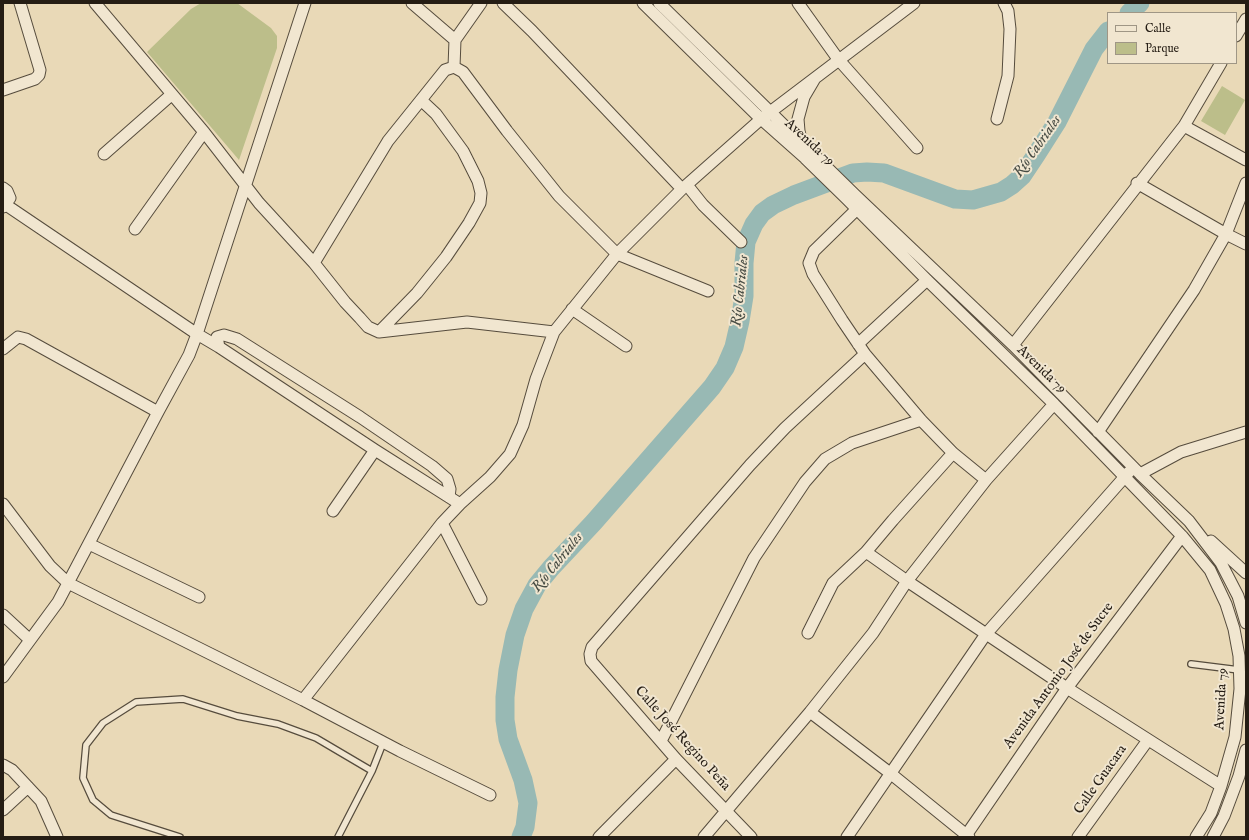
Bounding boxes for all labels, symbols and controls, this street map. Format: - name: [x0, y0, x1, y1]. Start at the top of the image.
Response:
- legend: [1107, 12, 1237, 64]
- text: Calle: [1145, 21, 1171, 36]
- text: Parque: [1145, 41, 1179, 56]
- water label: Río Cabriales: [1010, 113, 1066, 181]
- street label: Avenida 79: [781, 116, 837, 170]
- water label: Río Cabriales: [728, 254, 754, 328]
- street label: Avenida 79: [1013, 342, 1069, 398]
- water label: Río Cabriales: [528, 530, 588, 596]
- street label: Avenida Antonio José de Sucre: [1000, 600, 1118, 752]
- street label: Avenida 79: [1212, 668, 1232, 730]
- street label: Calle José Regino Peña: [631, 683, 733, 795]
- street label: Calle Guacara: [1071, 742, 1131, 818]

